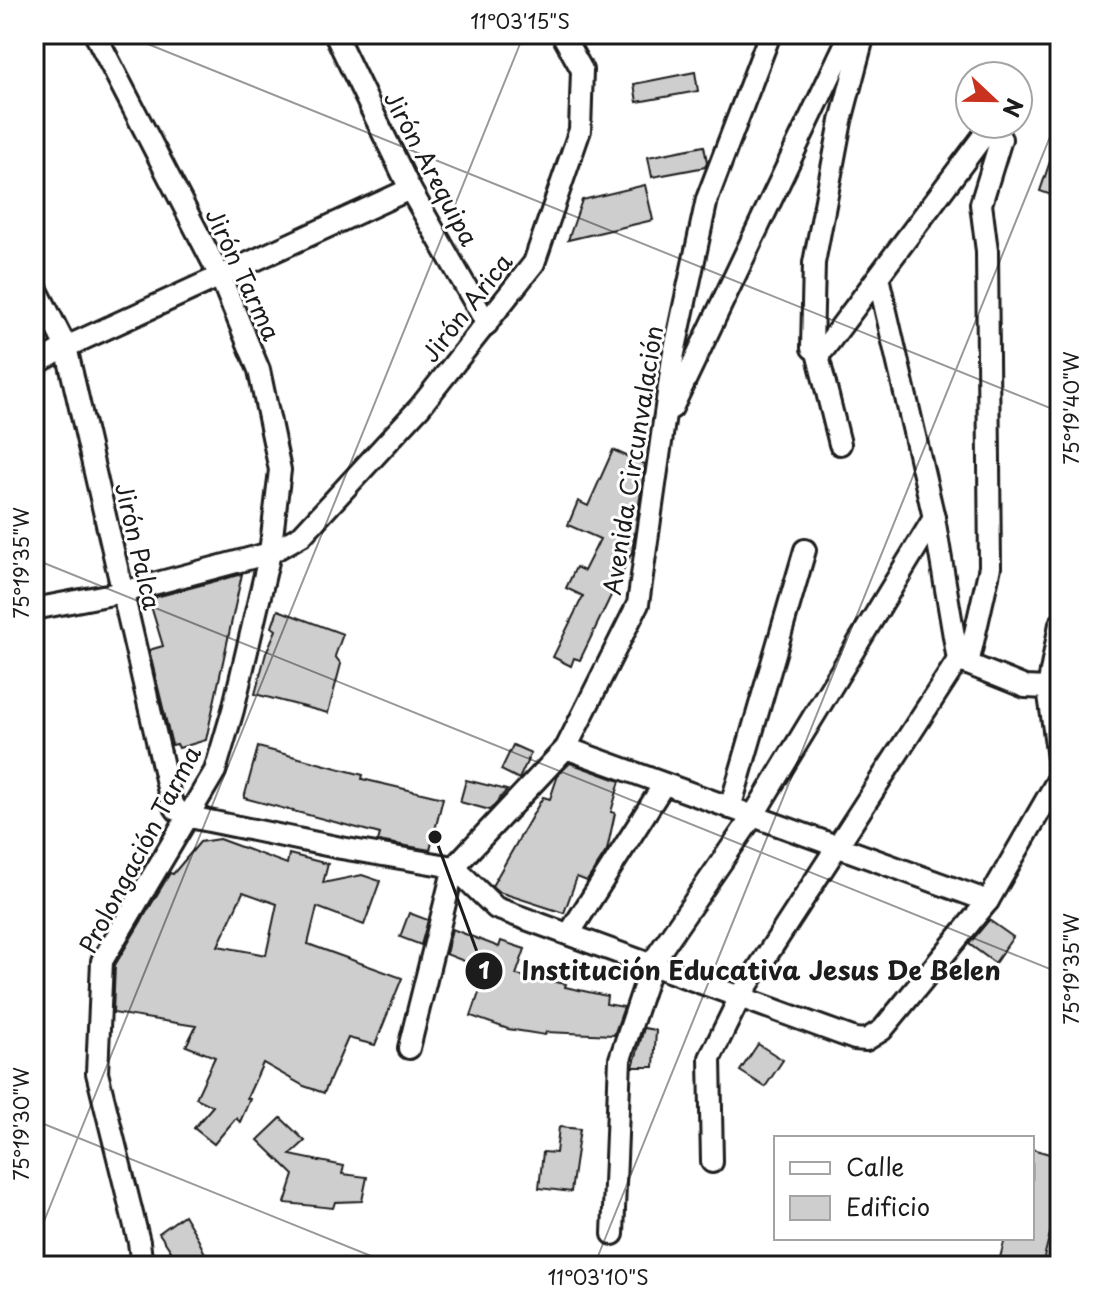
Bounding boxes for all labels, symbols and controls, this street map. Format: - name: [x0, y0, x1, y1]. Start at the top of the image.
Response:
- text: 11°03'15"S: [470, 6, 570, 36]
- north arrow: [954, 60, 1034, 140]
- street label: Jirón Arequipa: [376, 84, 488, 252]
- text: N: [995, 94, 1032, 122]
- street label: Jirón Tarma: [198, 202, 290, 346]
- street label: Jirón Arica: [412, 245, 520, 369]
- street label: Avenida Circunvalación: [593, 323, 671, 597]
- text: 75°19'40"W: [1056, 351, 1086, 465]
- street label: Jirón Palca: [107, 479, 171, 613]
- text: 75°19'35"W: [6, 507, 36, 619]
- street label: Prolongación Tarma: [69, 739, 209, 959]
- text: 75°19'35"W: [1056, 913, 1086, 1025]
- callout: Institución Educativa Jesus De Belen: [464, 946, 1018, 996]
- text: Institución Educativa Jesus De Belen: [521, 950, 1001, 989]
- text: 1: [478, 951, 490, 987]
- text: 75°19'30"W: [6, 1067, 36, 1181]
- legend: [774, 1136, 1034, 1240]
- text: Calle: [846, 1148, 904, 1184]
- text: Edificio: [846, 1188, 930, 1224]
- text: 11°03'10"S: [547, 1262, 649, 1292]

